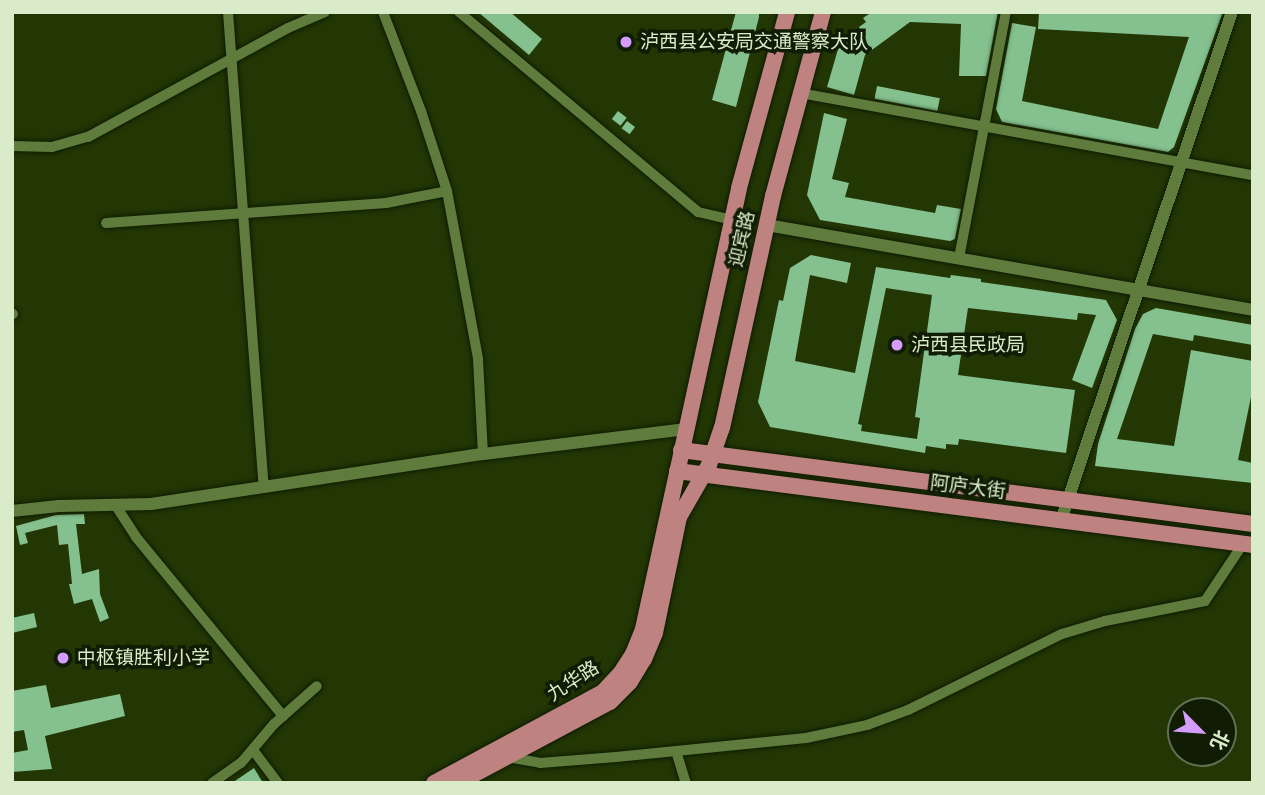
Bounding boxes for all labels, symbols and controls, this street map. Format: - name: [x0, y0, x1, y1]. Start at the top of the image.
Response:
- place label: 泸西县公安局交通警察大队: [640, 31, 868, 53]
- marker: 泸西县公安局交通警察大队: [618, 34, 634, 50]
- street label: 迎宾路: [724, 209, 760, 269]
- place label: 泸西县民政局: [911, 334, 1025, 356]
- marker: 泸西县民政局: [889, 337, 905, 353]
- street label: 阿庐大街: [929, 471, 1007, 503]
- place label: 中枢镇胜利小学: [77, 647, 210, 669]
- marker: 中枢镇胜利小学: [55, 650, 71, 666]
- street label: 九华路: [543, 656, 603, 706]
- north arrow: [1167, 697, 1237, 767]
- text: 北: [1205, 727, 1234, 754]

